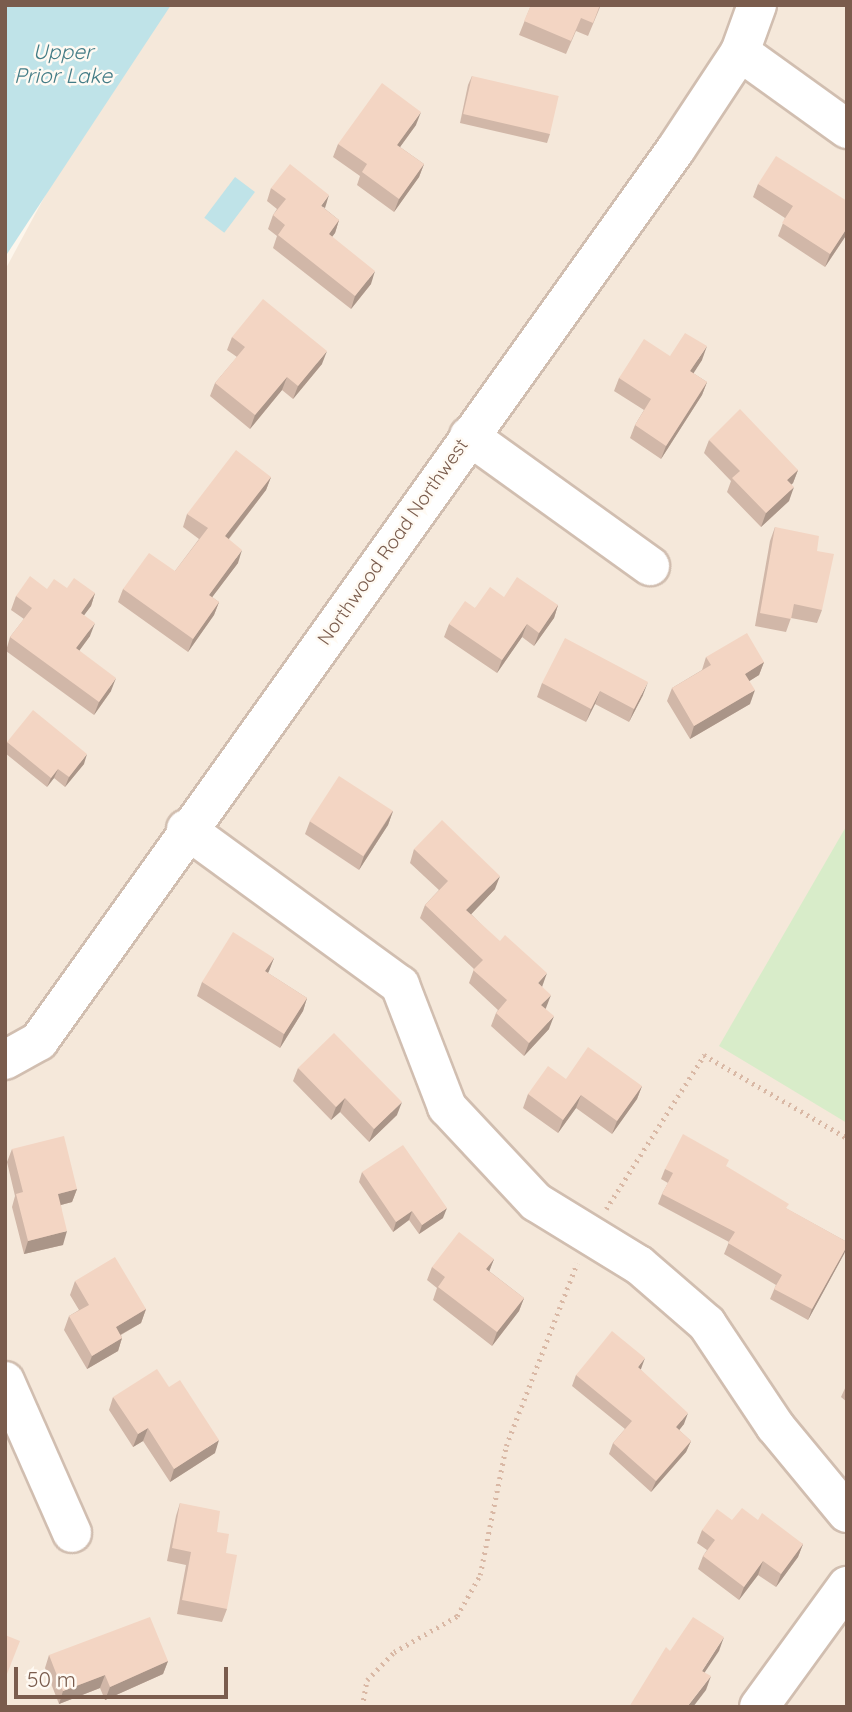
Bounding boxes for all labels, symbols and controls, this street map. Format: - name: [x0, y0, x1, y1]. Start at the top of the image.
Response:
- water label: Upper Prior Lake: [14, 38, 112, 88]
- street label: Northwood Road Northwest: [313, 435, 473, 649]
- scale bar: [18, 1652, 231, 1696]
- text: 50 m: [27, 1666, 76, 1692]

